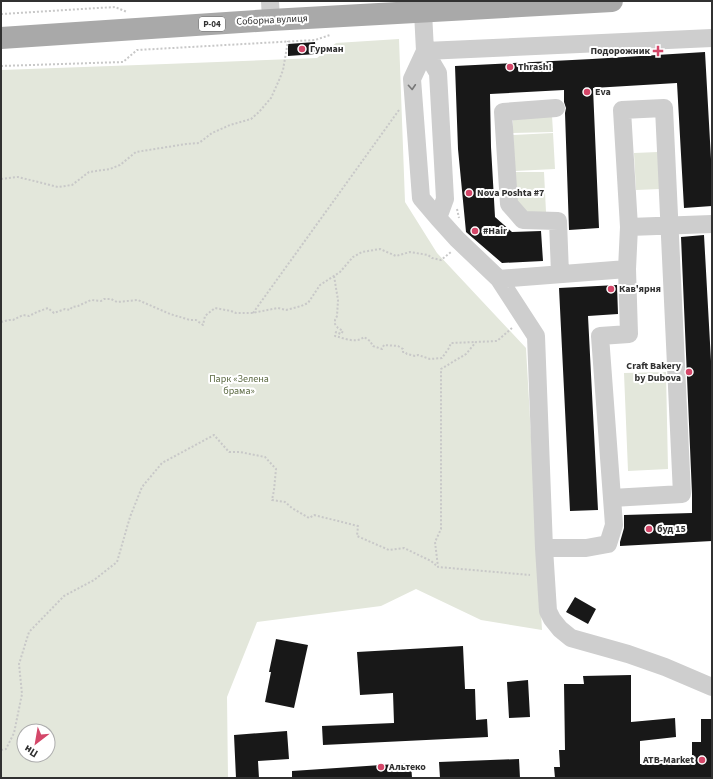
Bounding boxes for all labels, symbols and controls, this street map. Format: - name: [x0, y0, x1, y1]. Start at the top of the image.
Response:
- street label: Соборна вулиця: [236, 11, 308, 29]
- road number: Р-04: [199, 17, 225, 31]
- place label: Гурман: [310, 42, 344, 56]
- marker: Гурман: [297, 44, 307, 54]
- place label: Подорожник: [590, 44, 651, 58]
- marker: Подорожник: [653, 46, 663, 56]
- place label: Thrash!: [518, 60, 552, 74]
- marker: Thrash!: [505, 62, 515, 72]
- one-way arrow: [408, 84, 417, 90]
- place label: Eva: [595, 85, 611, 99]
- marker: Eva: [582, 87, 592, 97]
- place label: Nova Poshta #7: [477, 186, 544, 200]
- marker: Nova Poshta #7: [464, 188, 474, 198]
- place label: #Hair: [483, 224, 507, 238]
- marker: #Hair: [470, 226, 480, 236]
- place label: Кав'ярня: [619, 282, 661, 296]
- marker: Кав'ярня: [606, 284, 616, 294]
- place label: Craft Bakery by Dubova: [626, 359, 682, 385]
- marker: Craft Bakery by Dubova: [684, 367, 694, 377]
- park label: Парк «Зелена брама»: [209, 372, 269, 398]
- place label: буд 15: [657, 522, 686, 536]
- marker: буд 15: [644, 524, 654, 534]
- north arrow: [16, 723, 56, 763]
- text: Пн: [21, 741, 41, 761]
- place label: ATB-Market: [642, 753, 694, 767]
- marker: ATB-Market: [697, 755, 707, 765]
- place label: Альтеко: [388, 760, 426, 774]
- marker: Альтеко: [376, 762, 386, 772]

